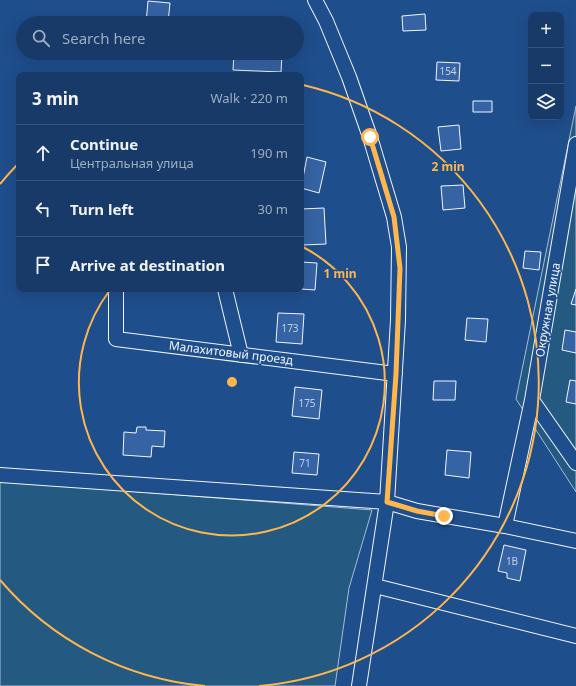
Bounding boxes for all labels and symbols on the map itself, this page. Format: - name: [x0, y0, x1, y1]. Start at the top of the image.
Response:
- house number: 154: [439, 64, 457, 78]
- route start: [361, 128, 379, 146]
- text: 2 min: [431, 158, 465, 175]
- street label: Окружная улица: [531, 261, 564, 359]
- text: 1 min: [323, 265, 357, 282]
- house number: 173: [281, 321, 299, 335]
- street label: Малахитовый проезд: [168, 336, 295, 369]
- centre of rings: [225, 375, 239, 389]
- house number: 175: [298, 396, 316, 410]
- house number: 71: [299, 456, 311, 470]
- route end: [435, 507, 453, 525]
- house number: 1В: [506, 554, 518, 568]

